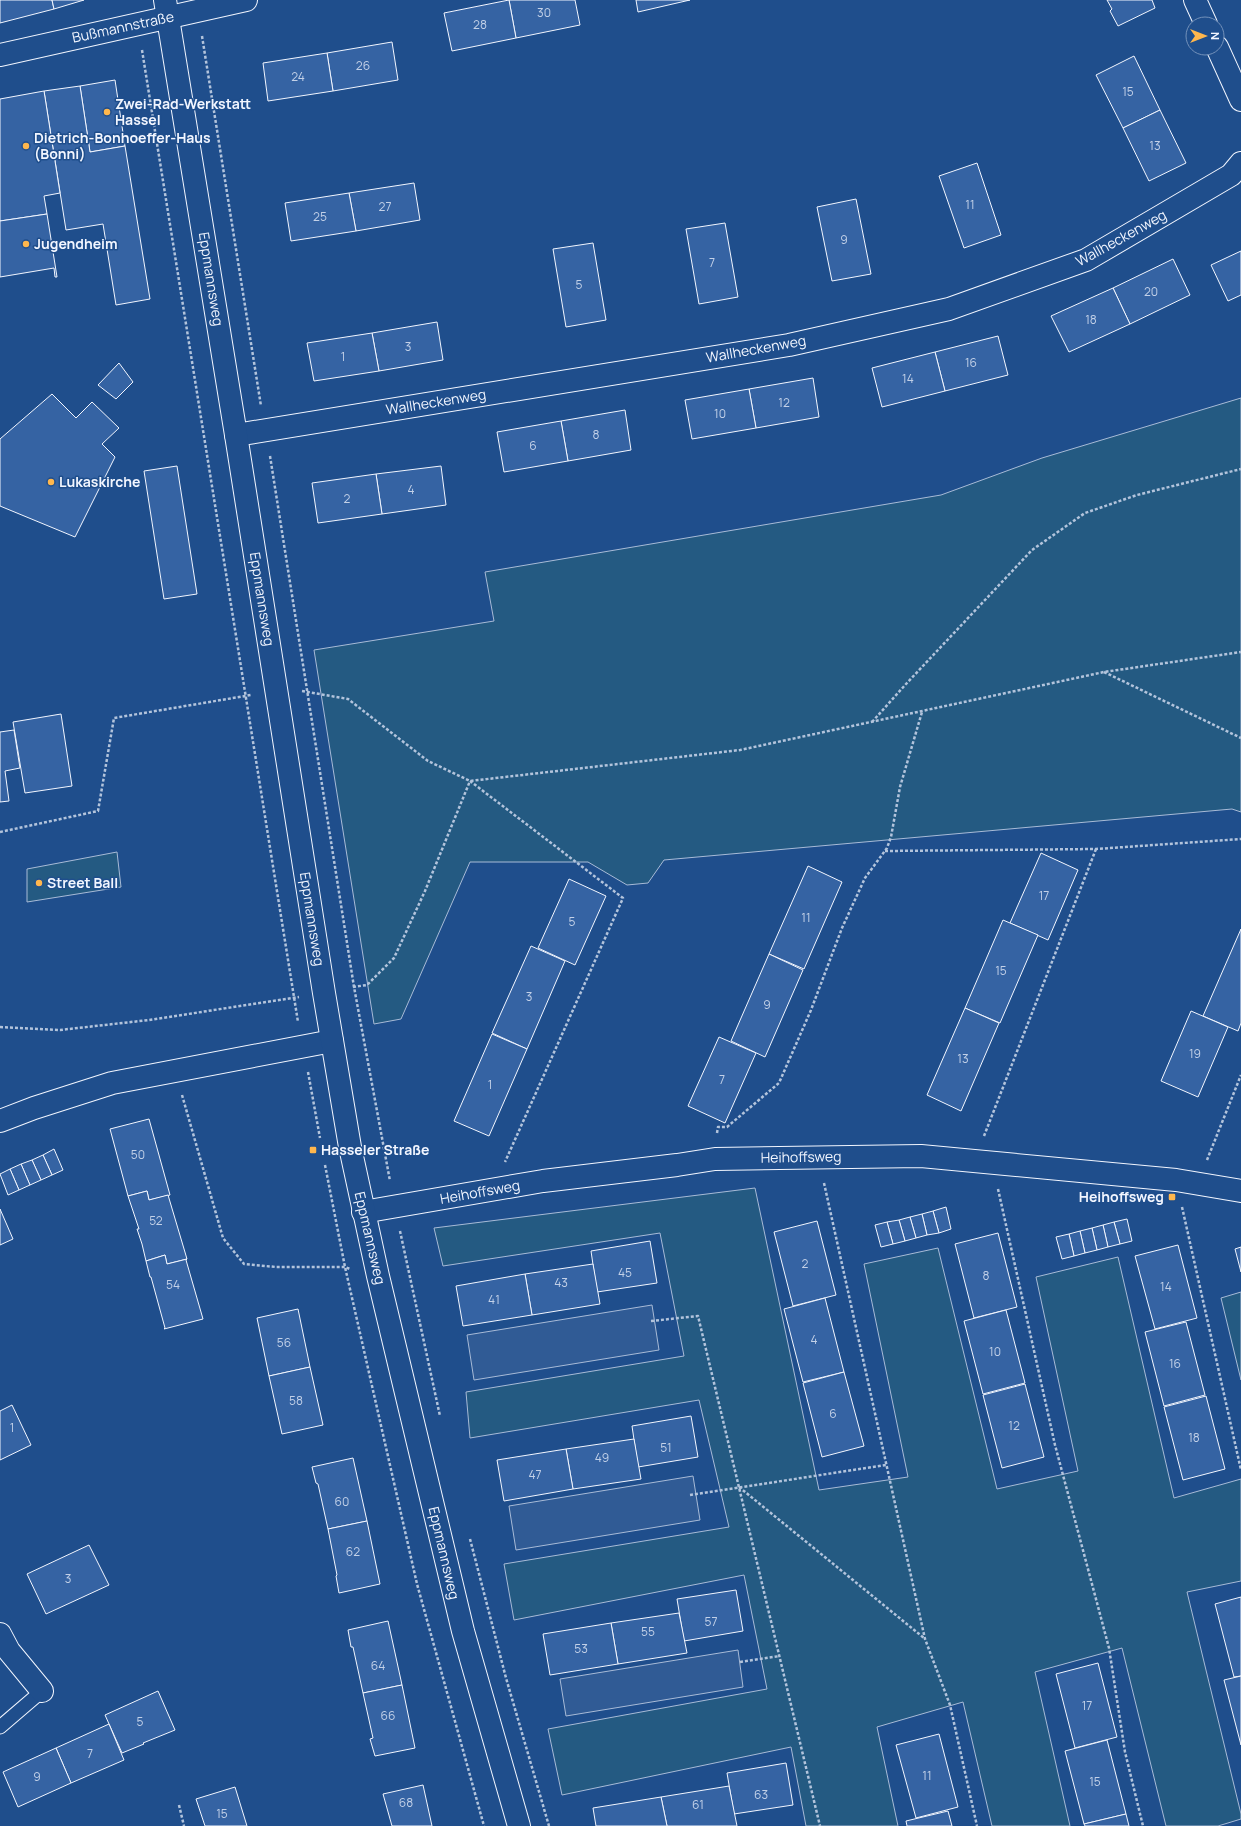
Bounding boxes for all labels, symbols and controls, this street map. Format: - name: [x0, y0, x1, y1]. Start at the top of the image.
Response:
- house number: 30: [537, 4, 551, 21]
- street label: Bußmannstraße: [70, 6, 176, 47]
- house number: 28: [473, 16, 487, 33]
- north arrow: [1185, 16, 1225, 56]
- text: N: [1208, 32, 1223, 40]
- house number: 26: [356, 57, 370, 74]
- house number: 24: [291, 68, 305, 85]
- house number: 15: [1122, 83, 1134, 100]
- place label: Zwei-Rad-Werkstatt Hassel: [115, 94, 251, 129]
- marker: Zwei-Rad-Werkstatt Hassel: [102, 107, 112, 117]
- place label: Dietrich-Bonhoeffer-Haus (Bonni): [34, 128, 211, 163]
- house number: 13: [1149, 137, 1161, 154]
- marker: Dietrich-Bonhoeffer-Haus (Bonni): [21, 141, 31, 151]
- house number: 11: [965, 196, 975, 213]
- house number: 27: [379, 198, 391, 215]
- street label: Wallheckenweg: [1072, 205, 1170, 270]
- house number: 25: [313, 208, 327, 225]
- street label: Eppmannsweg: [195, 231, 228, 327]
- house number: 9: [840, 231, 848, 248]
- place label: Jugendheim: [34, 234, 118, 253]
- marker: Jugendheim: [21, 239, 31, 249]
- house number: 7: [709, 254, 715, 271]
- house number: 5: [576, 276, 583, 293]
- house number: 20: [1144, 283, 1158, 300]
- house number: 18: [1085, 311, 1097, 328]
- street label: Wallheckenweg: [704, 330, 807, 367]
- house number: 3: [405, 338, 411, 355]
- house number: 1: [341, 348, 345, 365]
- house number: 16: [965, 354, 977, 371]
- house number: 14: [902, 370, 914, 387]
- street label: Wallheckenweg: [385, 384, 487, 419]
- house number: 12: [778, 394, 790, 411]
- house number: 10: [714, 405, 726, 422]
- house number: 8: [593, 426, 600, 443]
- house number: 6: [529, 437, 537, 454]
- place label: Lukaskirche: [59, 472, 141, 491]
- marker: Lukaskirche: [46, 477, 56, 487]
- house number: 4: [407, 481, 415, 498]
- house number: 2: [344, 490, 351, 507]
- street label: Eppmannsweg: [246, 551, 279, 647]
- street label: Eppmannsweg: [296, 871, 329, 967]
- place label: Street Ball: [47, 873, 118, 892]
- marker: Street Ball: [34, 878, 44, 888]
- house number: 17: [1039, 887, 1049, 904]
- house number: 11: [801, 909, 811, 926]
- house number: 5: [569, 913, 576, 930]
- house number: 15: [995, 962, 1007, 979]
- house number: 3: [526, 988, 532, 1005]
- house number: 9: [763, 996, 771, 1013]
- house number: 19: [1189, 1045, 1201, 1062]
- house number: 13: [957, 1050, 969, 1067]
- house number: 7: [719, 1071, 725, 1088]
- house number: 1: [488, 1076, 492, 1093]
- place label: Hasseler Straße: [321, 1140, 430, 1159]
- marker: Hasseler Straße: [308, 1145, 318, 1155]
- house number: 50: [131, 1146, 145, 1163]
- street label: Heihoffsweg: [760, 1146, 842, 1167]
- street label: Heihoffsweg: [438, 1175, 521, 1208]
- place label: Heihoffsweg: [1079, 1187, 1164, 1206]
- street label: Eppmannsweg: [351, 1190, 390, 1286]
- marker: Heihoffsweg: [1167, 1192, 1177, 1202]
- house number: 52: [149, 1212, 163, 1229]
- house number: 2: [802, 1255, 809, 1272]
- house number: 45: [618, 1264, 632, 1281]
- house number: 8: [983, 1267, 990, 1284]
- house number: 43: [554, 1274, 568, 1291]
- house number: 54: [166, 1276, 180, 1293]
- house number: 14: [1160, 1278, 1172, 1295]
- house number: 41: [488, 1291, 500, 1308]
- house number: 4: [810, 1331, 818, 1348]
- house number: 56: [277, 1334, 291, 1351]
- house number: 10: [989, 1343, 1001, 1360]
- house number: 16: [1169, 1355, 1181, 1372]
- house number: 58: [289, 1392, 303, 1409]
- house number: 6: [829, 1405, 837, 1422]
- house number: 12: [1008, 1417, 1020, 1434]
- house number: 1: [10, 1419, 14, 1436]
- house number: 18: [1188, 1429, 1200, 1446]
- house number: 51: [660, 1439, 672, 1456]
- house number: 49: [595, 1449, 609, 1466]
- house number: 47: [528, 1466, 542, 1483]
- house number: 60: [335, 1493, 349, 1510]
- street label: Eppmannsweg: [425, 1505, 464, 1601]
- house number: 62: [346, 1543, 360, 1560]
- house number: 3: [65, 1570, 71, 1587]
- house number: 57: [705, 1613, 717, 1630]
- house number: 55: [641, 1623, 655, 1640]
- house number: 53: [574, 1640, 588, 1657]
- house number: 64: [371, 1657, 385, 1674]
- house number: 17: [1082, 1697, 1092, 1714]
- house number: 66: [381, 1707, 395, 1724]
- house number: 5: [137, 1713, 144, 1730]
- house number: 7: [87, 1745, 93, 1762]
- house number: 11: [922, 1767, 932, 1784]
- house number: 9: [33, 1768, 41, 1785]
- house number: 15: [1089, 1773, 1101, 1790]
- house number: 63: [754, 1786, 768, 1803]
- house number: 68: [399, 1794, 413, 1811]
- house number: 61: [692, 1796, 704, 1813]
- house number: 15: [216, 1805, 228, 1822]

